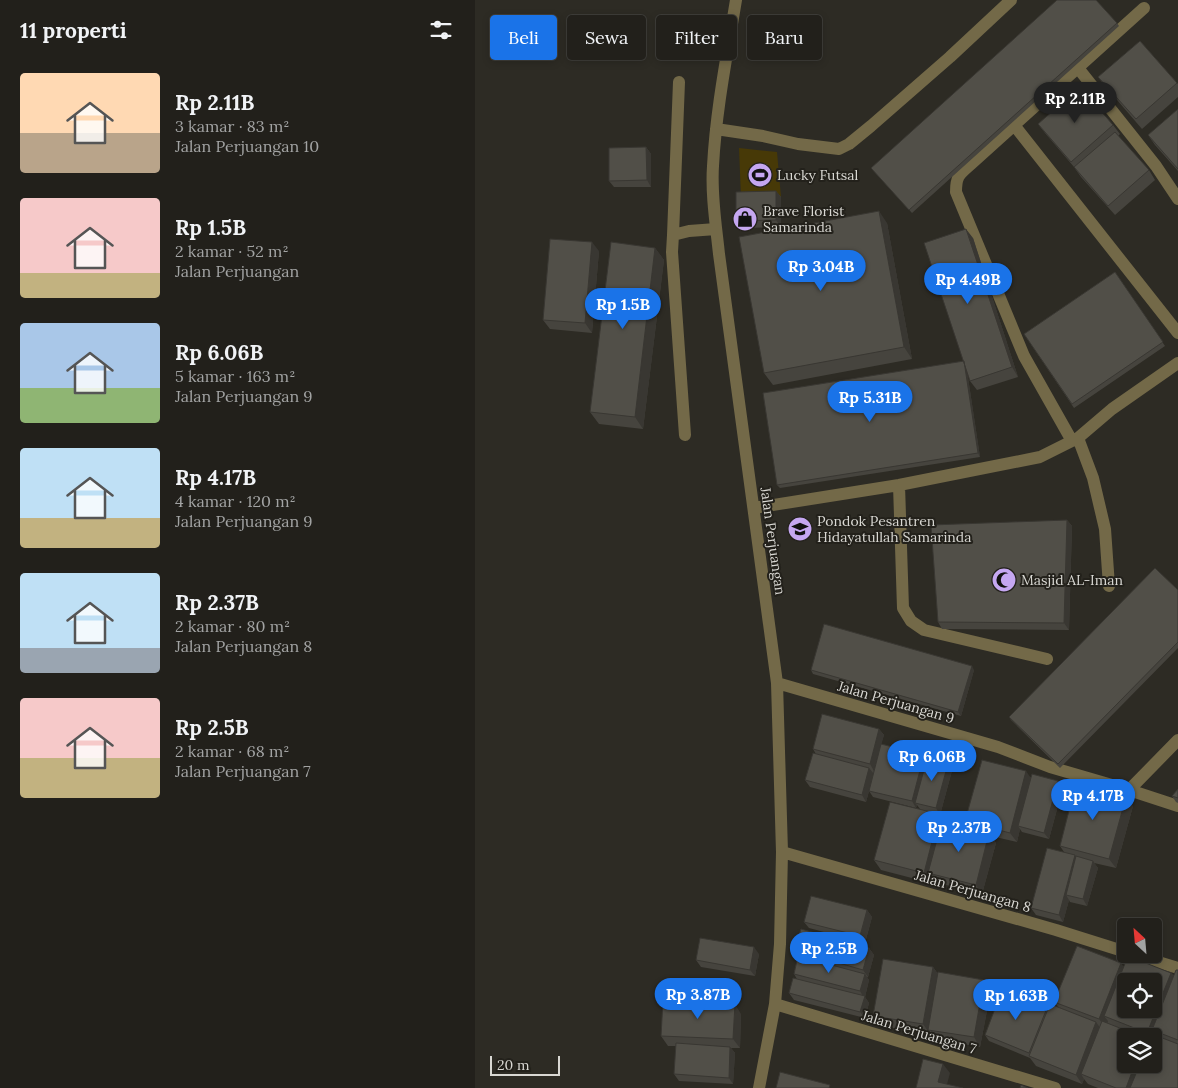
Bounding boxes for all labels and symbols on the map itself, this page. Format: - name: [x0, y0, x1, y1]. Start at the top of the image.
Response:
- pin: Rp 2.11B: [1023, 82, 1127, 124]
- sports icon: Lucky Futsal: [747, 162, 773, 188]
- place label: Lucky Futsal: [777, 166, 859, 184]
- place label: Brave Florist Samarinda: [763, 202, 845, 236]
- shop icon: Brave Florist Samarinda: [732, 206, 758, 232]
- pin: Rp 3.04B: [769, 250, 873, 292]
- pin: Rp 4.49B: [916, 262, 1020, 305]
- pin: Rp 1.5B: [577, 288, 669, 330]
- pin: Rp 5.31B: [818, 380, 922, 423]
- street label: Jalan Perjuangan: [756, 485, 790, 597]
- place label: Pondok Pesantren Hidayatullah Samarinda: [817, 512, 971, 546]
- school or university icon: Pondok Pesantren Hidayatullah Samarinda: [787, 516, 813, 542]
- mosque icon: Masjid AL-Iman: [991, 567, 1017, 593]
- place label: Masjid AL-Iman: [1021, 571, 1123, 589]
- street label: Jalan Perjuangan 9: [835, 676, 956, 727]
- pin: Rp 6.06B: [880, 740, 984, 782]
- pin: Rp 4.17B: [1041, 778, 1145, 821]
- pin: Rp 2.37B: [907, 810, 1011, 853]
- street label: Jalan Perjuangan 8: [912, 866, 1033, 916]
- north arrow: [1117, 918, 1163, 962]
- pin: Rp 2.5B: [783, 932, 875, 974]
- pin: Rp 3.87B: [646, 978, 750, 1020]
- pin: Rp 1.63B: [964, 978, 1068, 1021]
- street label: Jalan Perjuangan 7: [859, 1006, 979, 1058]
- scale bar: [490, 1053, 560, 1076]

